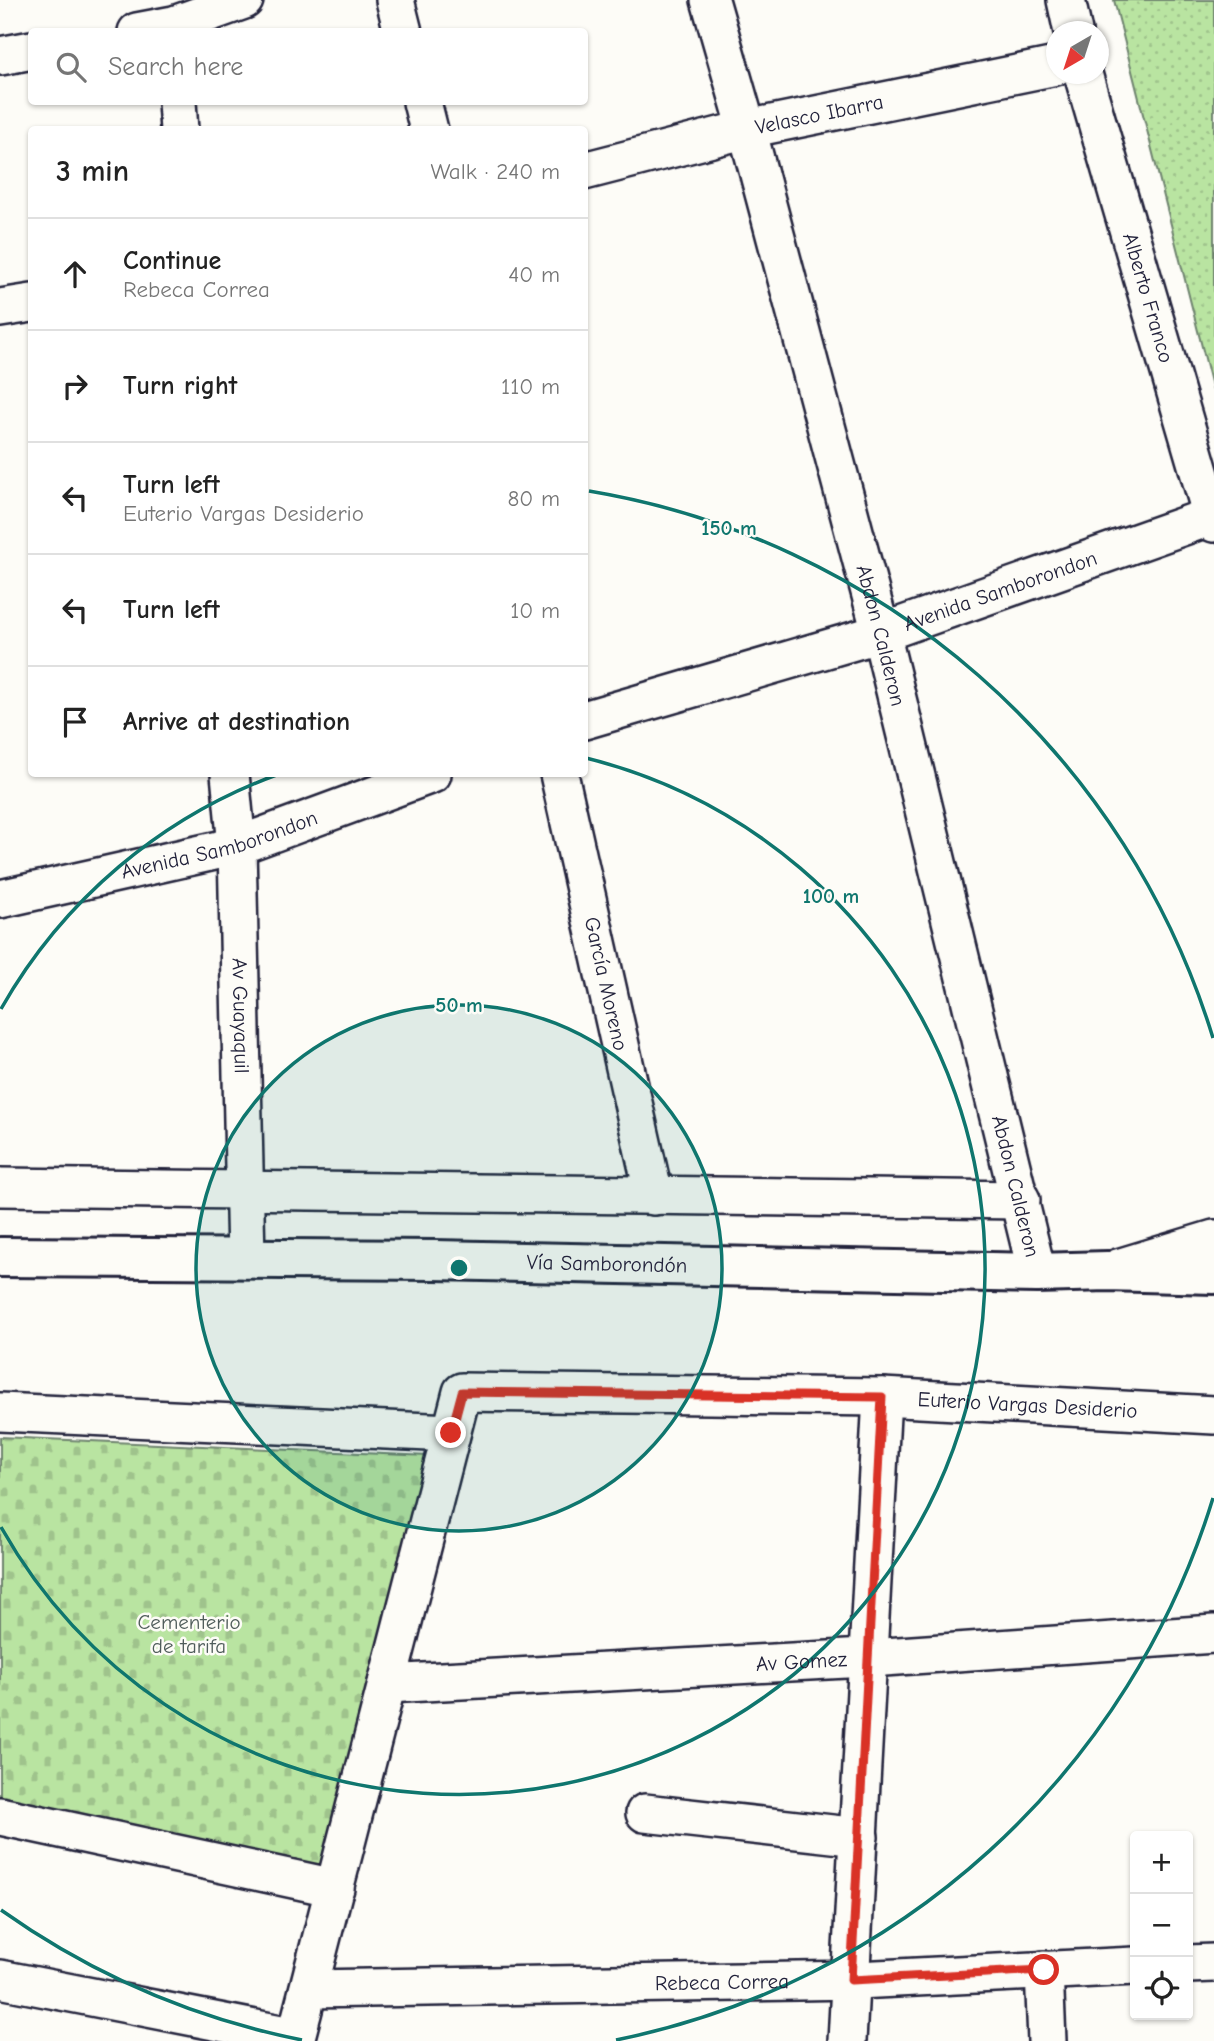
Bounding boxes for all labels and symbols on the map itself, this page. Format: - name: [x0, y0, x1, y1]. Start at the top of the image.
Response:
- north arrow: [1046, 21, 1109, 84]
- street label: Velasco Ibarra: [753, 89, 885, 139]
- street label: Alberto Franco: [1118, 230, 1179, 365]
- text: 150 m: [701, 516, 757, 540]
- street label: Avenida Samborondon: [900, 546, 1100, 636]
- street label: Abdon Calderon: [851, 562, 910, 709]
- street label: Avenida Samborondon: [119, 805, 321, 884]
- text: 100 m: [803, 884, 859, 908]
- street label: García Moreno: [580, 915, 633, 1053]
- street label: Av Guayaquil: [227, 958, 254, 1074]
- text: 50 m: [435, 993, 483, 1017]
- street label: Abdon Calderon: [987, 1113, 1045, 1259]
- street label: Vía Samborondón: [526, 1250, 688, 1277]
- centre of rings: [447, 1256, 471, 1280]
- street label: Euterio Vargas Desiderio: [917, 1387, 1138, 1423]
- route end: [435, 1417, 466, 1448]
- park label: Cementerio de tarifa: [137, 1610, 241, 1658]
- street label: Av Gomez: [755, 1647, 848, 1676]
- route start: [1028, 1954, 1059, 1985]
- street label: Rebeca Correa: [655, 1969, 789, 1995]

